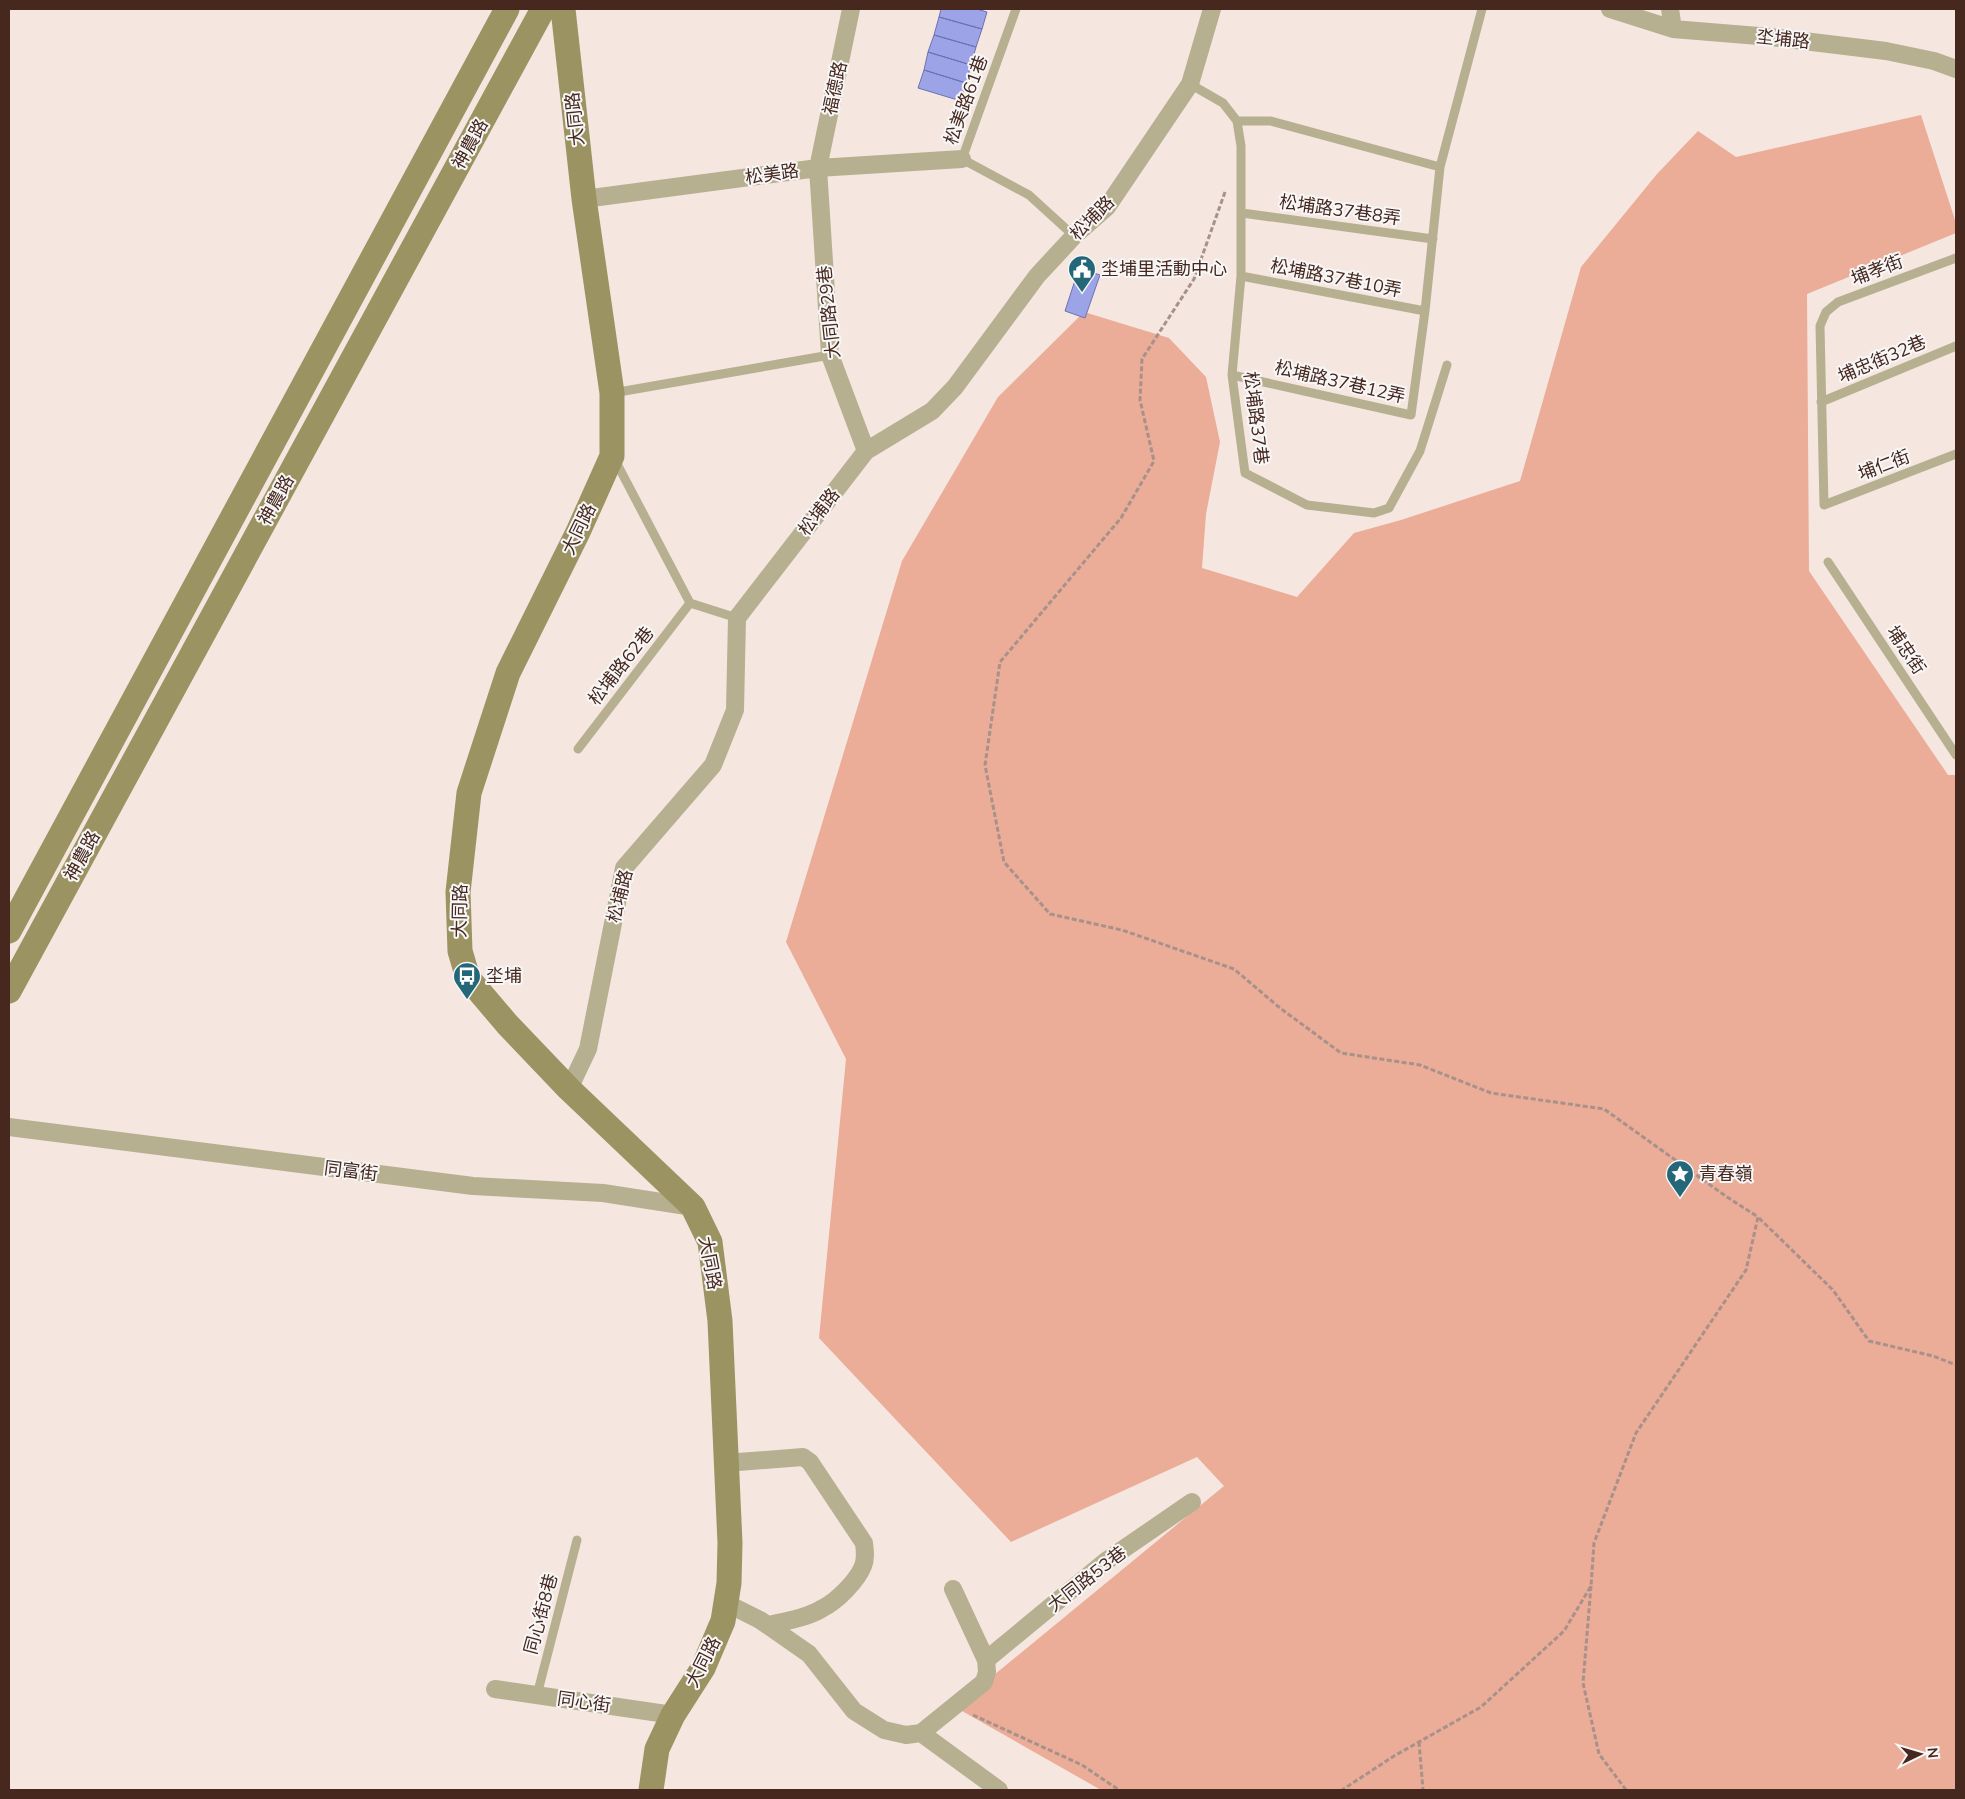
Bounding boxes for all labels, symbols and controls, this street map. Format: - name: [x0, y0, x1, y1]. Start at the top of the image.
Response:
- street label: 坔埔路: [1755, 24, 1811, 53]
- street label: 松美路61巷: [939, 52, 992, 148]
- street label: 福德路: [818, 59, 851, 117]
- street label: 大同路: [560, 91, 589, 147]
- street label: 神農路: [446, 115, 493, 173]
- street label: 松美路: [744, 158, 800, 189]
- street label: 松埔路: [1064, 190, 1119, 245]
- street label: 松埔路37巷8弄: [1278, 190, 1402, 229]
- street label: 埔孝街: [1847, 249, 1906, 290]
- public building icon: 坔埔里活動中心: [1067, 254, 1097, 293]
- street label: 松埔路37巷10弄: [1269, 254, 1404, 302]
- place label: 坔埔里活動中心: [1101, 257, 1227, 280]
- street label: 大同路29巷: [812, 264, 845, 360]
- street label: 埔忠街32巷: [1834, 330, 1929, 387]
- street label: 松埔路37巷12弄: [1273, 355, 1408, 408]
- street label: 松埔路37巷: [1239, 370, 1274, 466]
- street label: 埔仁街: [1854, 444, 1913, 485]
- street label: 神農路: [252, 471, 299, 529]
- street label: 松埔路: [793, 483, 844, 540]
- street label: 大同路: [556, 499, 601, 558]
- street label: 埔忠街: [1882, 621, 1931, 679]
- street label: 松埔路62巷: [583, 622, 658, 710]
- street label: 神農路: [58, 827, 105, 885]
- street label: 松埔路: [602, 867, 637, 925]
- street label: 大同路: [448, 884, 471, 938]
- bus stop icon: 坔埔: [452, 961, 482, 1000]
- place label: 坔埔: [486, 964, 522, 987]
- street label: 同富街: [323, 1156, 379, 1185]
- place icon: 青春嶺: [1665, 1159, 1695, 1198]
- place label: 青春嶺: [1699, 1162, 1753, 1185]
- street label: 大同路: [694, 1234, 727, 1292]
- street label: 大同路53巷: [1043, 1541, 1131, 1616]
- street label: 同心街8巷: [519, 1571, 562, 1657]
- street label: 大同路: [680, 1632, 725, 1691]
- street label: 同心街: [556, 1686, 612, 1717]
- north arrow: [1895, 1729, 1945, 1779]
- text: N: [1924, 1747, 1942, 1759]

